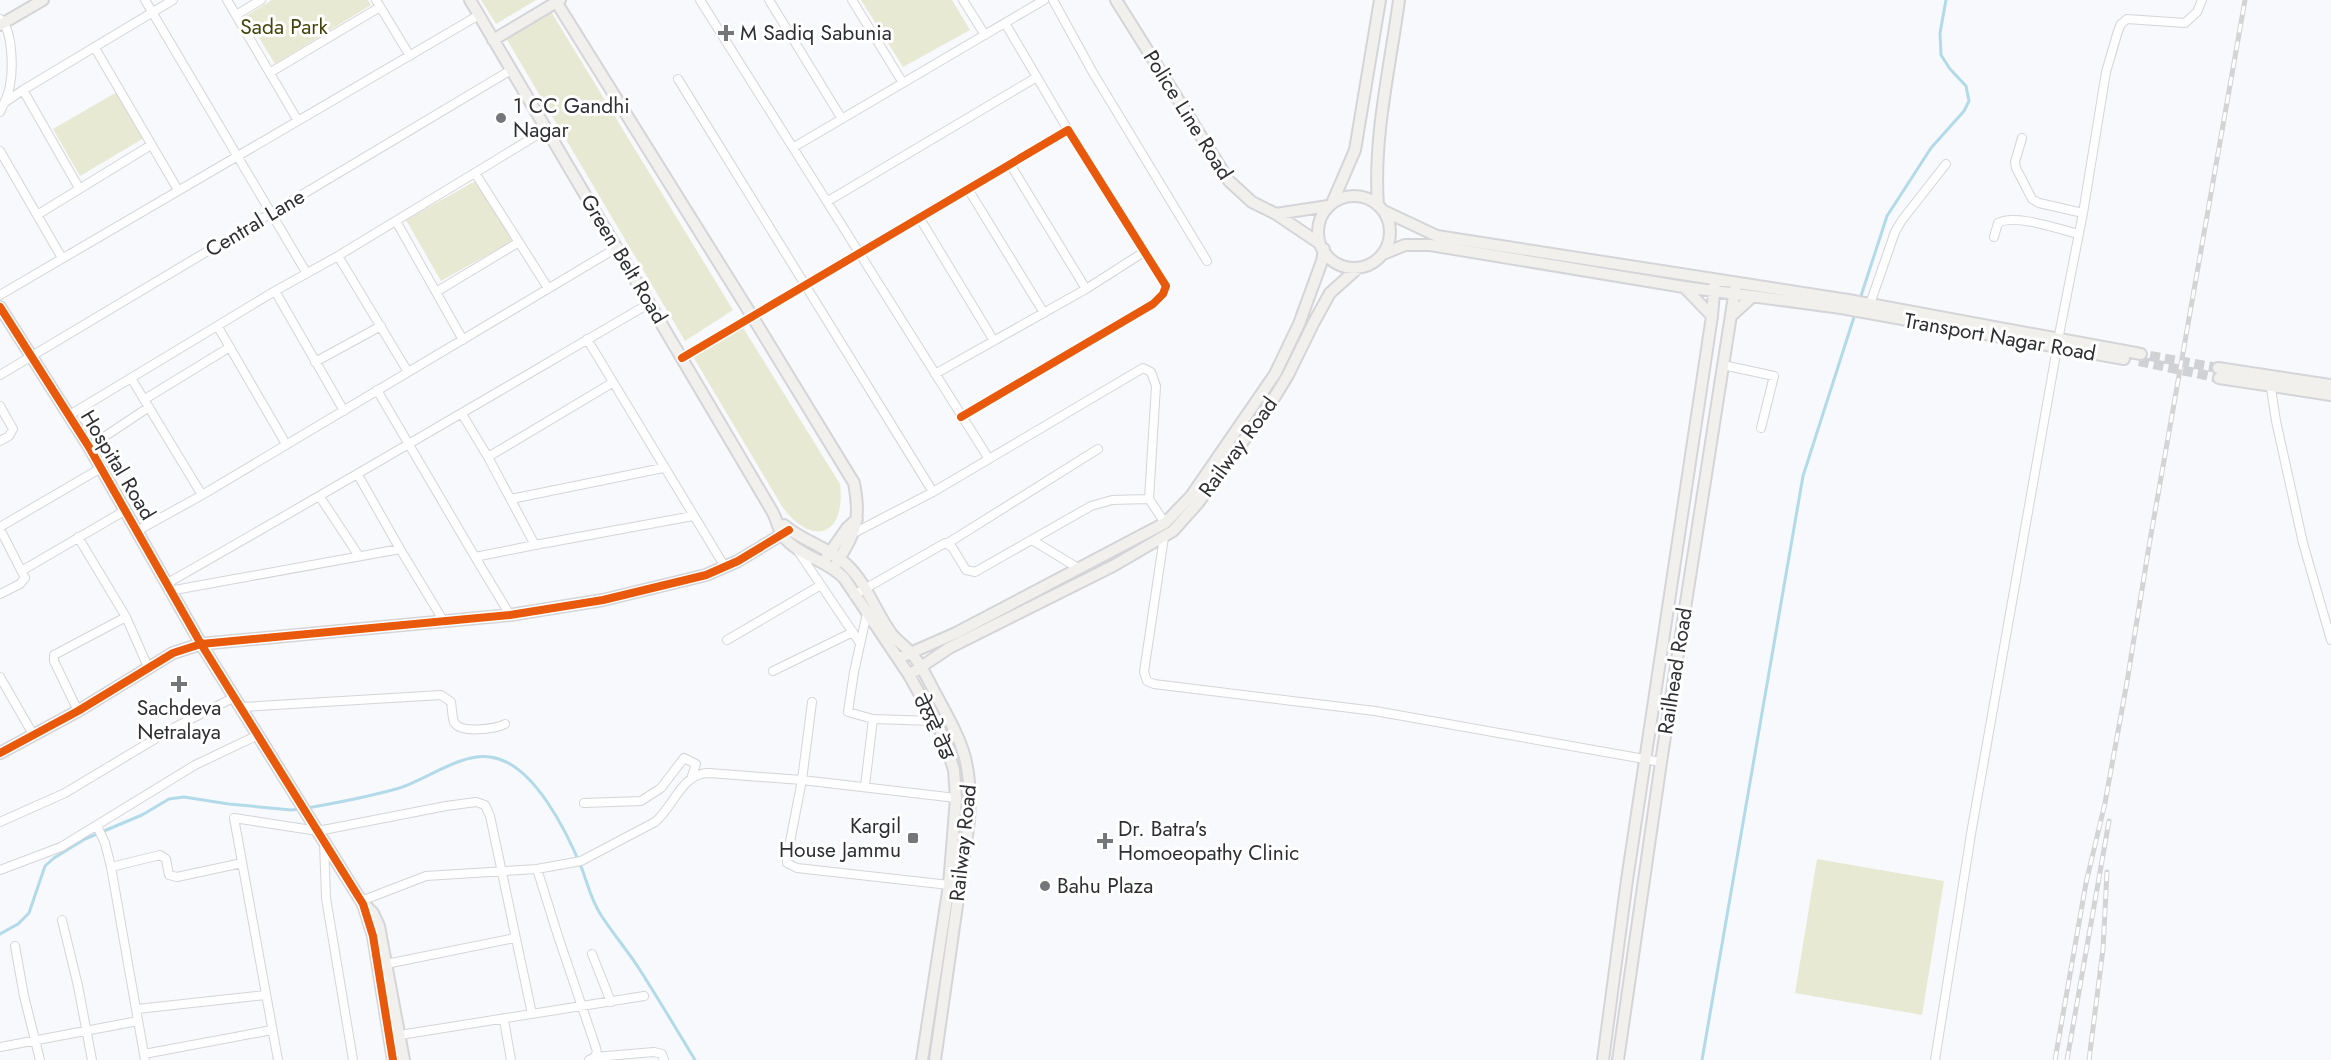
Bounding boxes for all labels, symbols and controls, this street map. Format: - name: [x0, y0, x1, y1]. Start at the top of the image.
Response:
- park label: Sada Park: [240, 12, 328, 42]
- place label: M Sadiq Sabunia: [740, 18, 892, 48]
- marker: M Sadiq Sabunia: [717, 24, 735, 42]
- street label: Police Line Road: [1136, 44, 1240, 186]
- place label: 1 CC Gandhi Nagar: [513, 91, 630, 145]
- marker: 1 CC Gandhi Nagar: [494, 111, 508, 125]
- street label: Central Lane: [200, 181, 310, 264]
- street label: Green Belt Road: [574, 189, 674, 329]
- street label: Transport Nagar Road: [1902, 305, 2098, 369]
- street label: Railway Road: [1191, 391, 1285, 503]
- street label: Hospital Road: [73, 404, 163, 526]
- street label: Railhead Road: [1650, 606, 1700, 736]
- marker: Sachdeva Netralaya: [170, 675, 188, 693]
- street label: ਰੇਲਵੇ ਰੋਡ: [905, 688, 962, 765]
- place label: Sachdeva Netralaya: [137, 693, 221, 747]
- street label: Railway Road: [942, 783, 984, 903]
- place label: Kargil House Jammu: [779, 811, 901, 865]
- place label: Dr. Batra's Homoeopathy Clinic: [1118, 814, 1299, 868]
- marker: Kargil House Jammu: [906, 831, 920, 845]
- marker: Dr. Batra's Homoeopathy Clinic: [1096, 832, 1114, 850]
- place label: Bahu Plaza: [1057, 871, 1153, 901]
- marker: Bahu Plaza: [1038, 879, 1052, 893]

